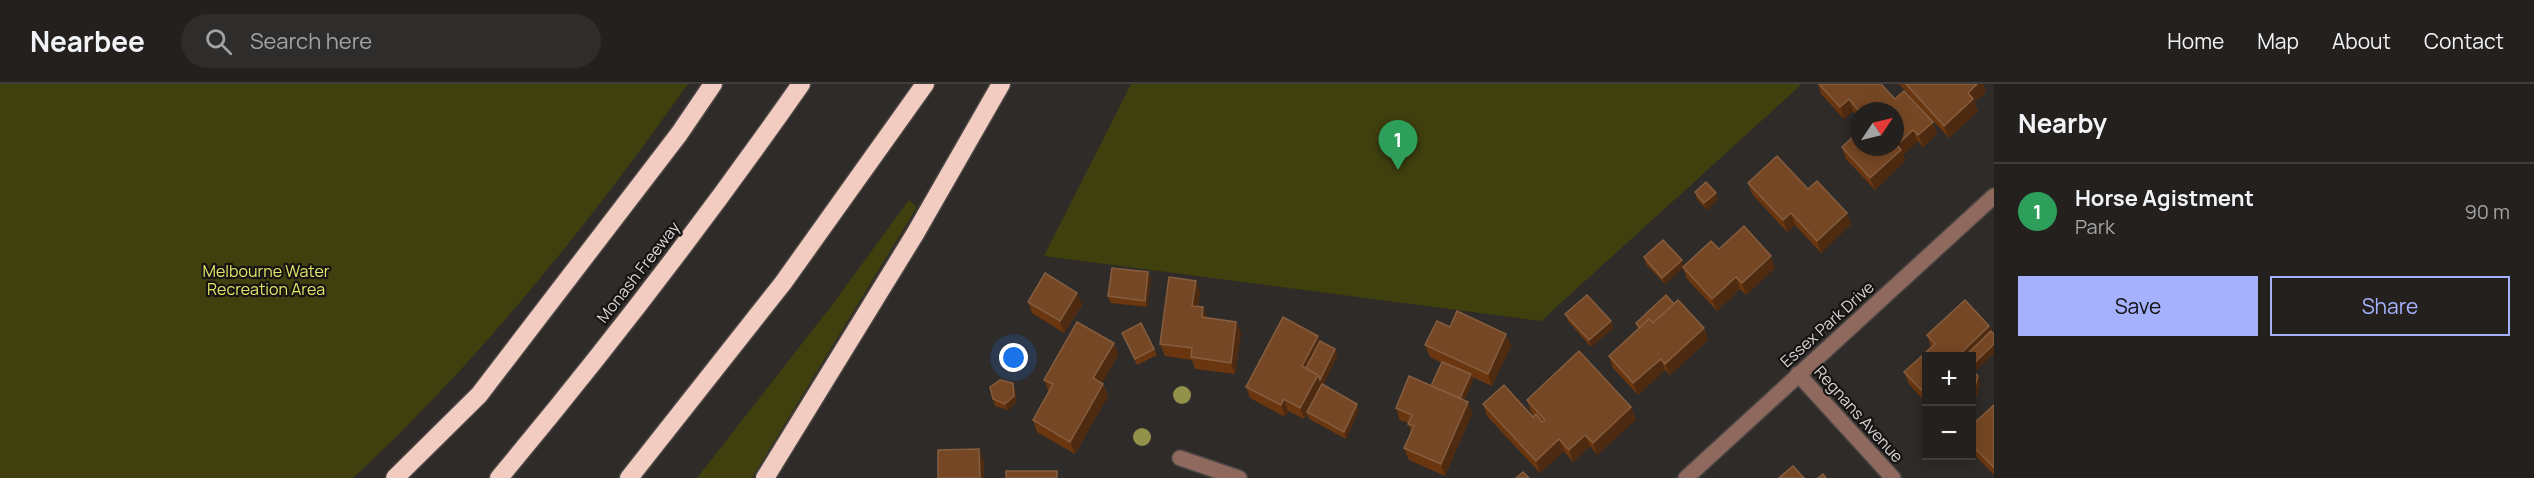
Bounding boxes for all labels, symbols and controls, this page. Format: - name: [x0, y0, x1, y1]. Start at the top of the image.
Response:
- search box: [181, 14, 601, 68]
- text: Nearbee: [30, 22, 145, 60]
- icon: search: [202, 25, 235, 58]
- text: Search here: [250, 26, 372, 56]
- text: Home: [2167, 27, 2224, 55]
- text: Map: [2257, 27, 2299, 55]
- text: About: [2332, 27, 2391, 55]
- text: Contact: [2424, 27, 2504, 55]
- north arrow: [1850, 102, 1904, 156]
- text: Nearby: [2018, 105, 2107, 141]
- pin: 1: [1378, 120, 1418, 170]
- text: Horse Agistment: [2075, 183, 2254, 213]
- text: 1: [2033, 198, 2042, 225]
- text: 90 m: [2464, 198, 2510, 225]
- text: Park: [2075, 213, 2115, 240]
- street label: Monash Freeway: [591, 216, 685, 327]
- park label: Melbourne Water Recreation Area: [202, 260, 330, 300]
- street label: Essex Park Drive: [1775, 276, 1879, 372]
- button: Save: [2018, 276, 2258, 336]
- button: Share: [2270, 276, 2510, 336]
- your location: [999, 343, 1028, 372]
- map controls: [1922, 352, 1976, 460]
- button: +: [1922, 352, 1976, 406]
- street label: Regnans Avenue: [1810, 361, 1908, 467]
- button: −: [1922, 406, 1976, 460]

